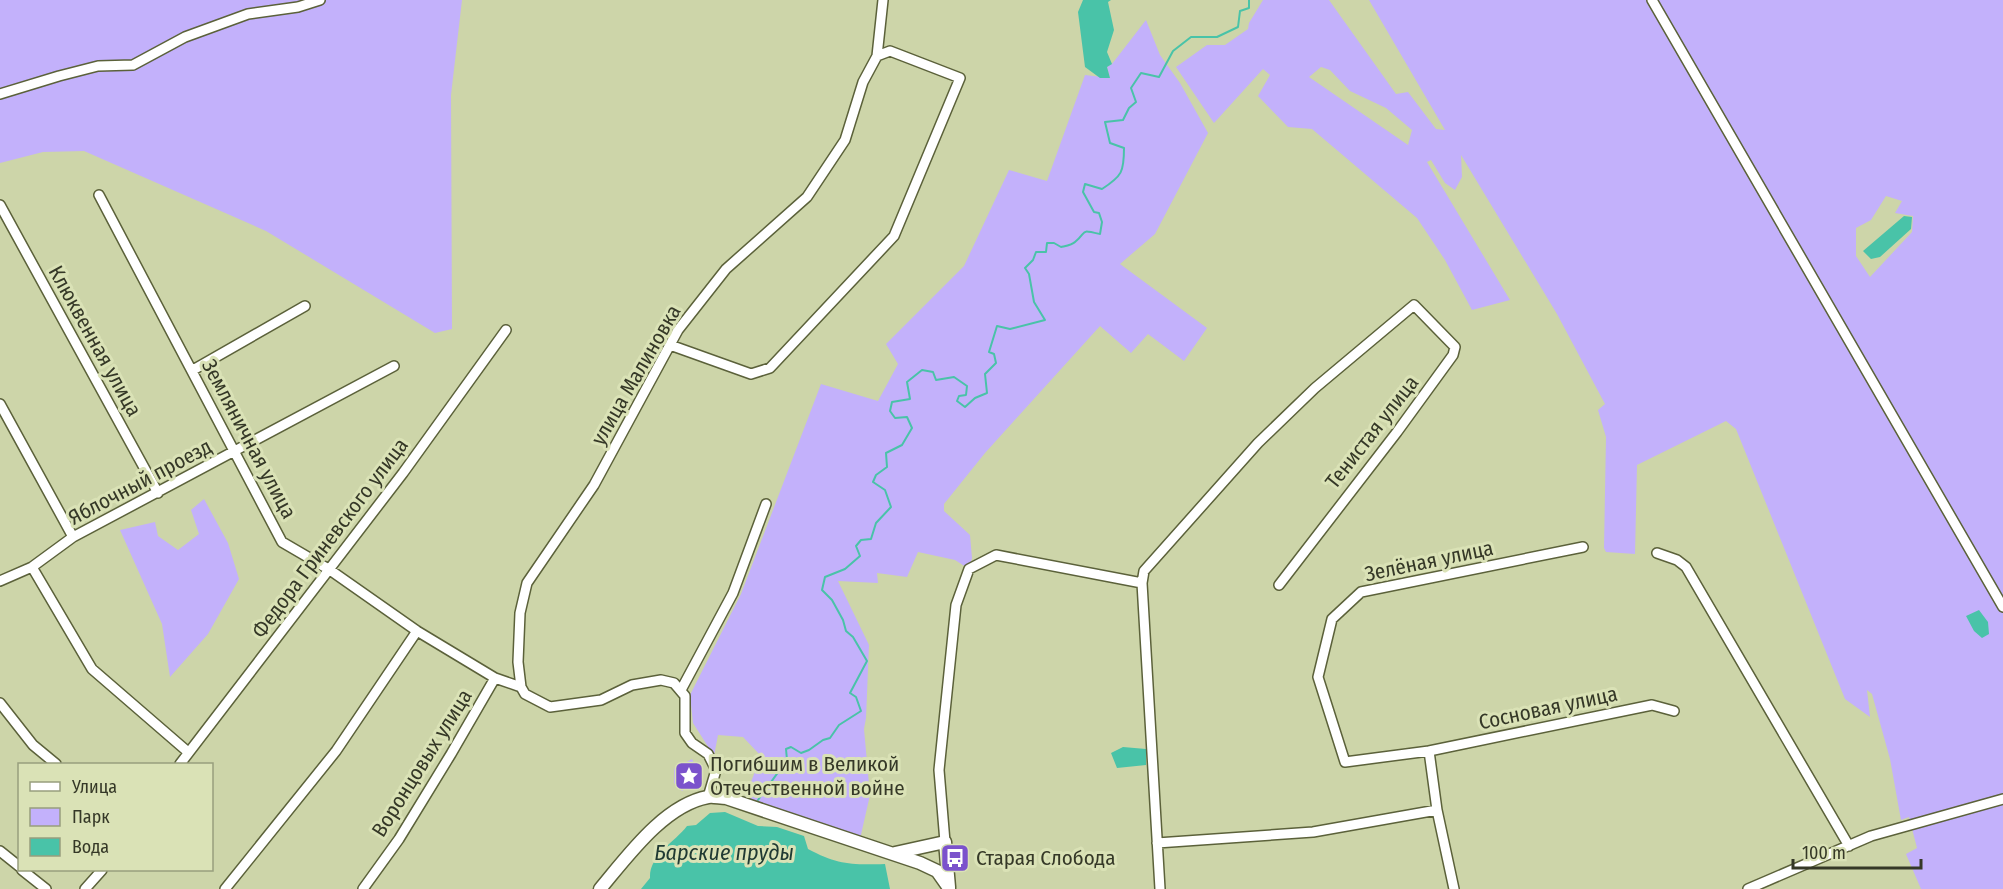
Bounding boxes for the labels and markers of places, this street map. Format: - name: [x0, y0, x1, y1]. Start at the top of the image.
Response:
- place label: Погибшим в Великой Отечественной войне: [710, 751, 905, 801]
- place icon: Погибшим в Великой Отечественной войне: [673, 760, 705, 792]
- bus stop icon: Старая Слобода: [939, 842, 971, 874]
- place label: Старая Слобода: [976, 845, 1115, 871]

